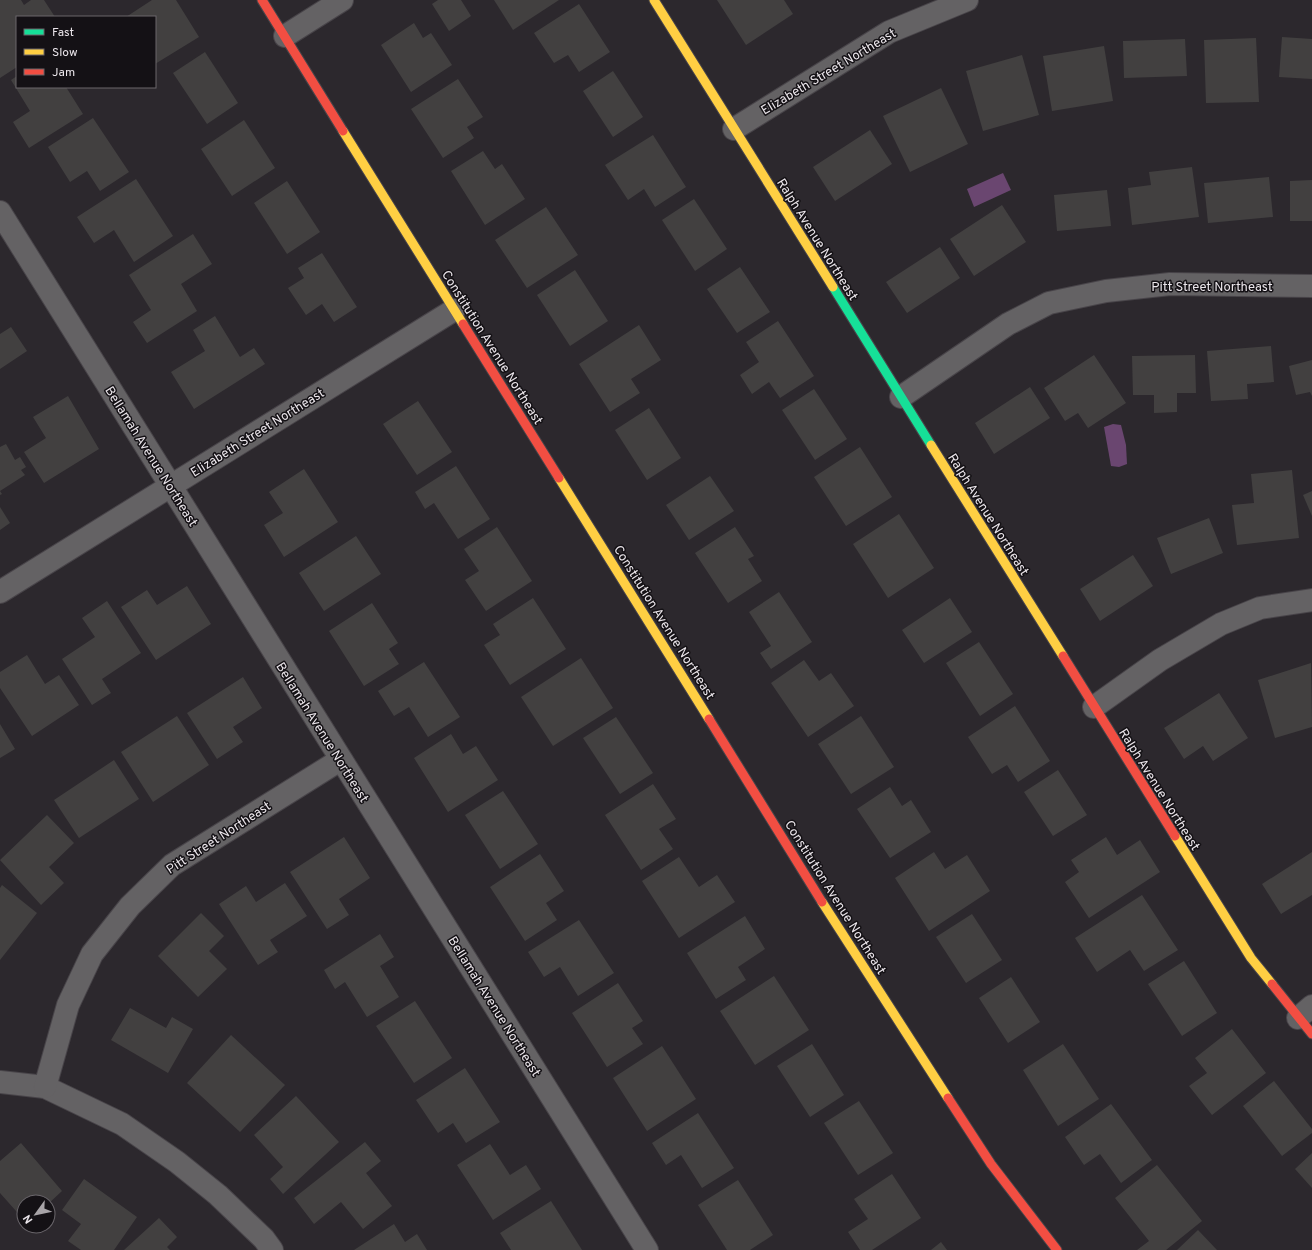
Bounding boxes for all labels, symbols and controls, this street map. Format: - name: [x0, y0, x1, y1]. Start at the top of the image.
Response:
- legend: [16, 16, 156, 88]
- text: Fast: [52, 25, 74, 41]
- street label: Elizabeth Street Northeast: [759, 26, 899, 119]
- text: Slow: [52, 45, 78, 61]
- text: Jam: [52, 65, 75, 81]
- street label: Ralph Avenue Northeast: [772, 176, 860, 304]
- street label: Constitution Avenue Northeast: [437, 268, 546, 428]
- street label: Pitt Street Northeast: [1151, 280, 1273, 296]
- street label: Bellamah Avenue Northeast: [101, 384, 200, 530]
- street label: Elizabeth Street Northeast: [188, 386, 328, 481]
- street label: Ralph Avenue Northeast: [943, 451, 1031, 579]
- street label: Constitution Avenue Northeast: [609, 543, 718, 703]
- street label: Bellamah Avenue Northeast: [272, 660, 371, 806]
- street label: Ralph Avenue Northeast: [1114, 726, 1202, 854]
- street label: Pitt Street Northeast: [164, 799, 274, 878]
- street label: Constitution Avenue Northeast: [780, 818, 889, 978]
- street label: Bellamah Avenue Northeast: [444, 934, 543, 1080]
- north arrow: [16, 1194, 56, 1234]
- text: N: [20, 1212, 36, 1226]

